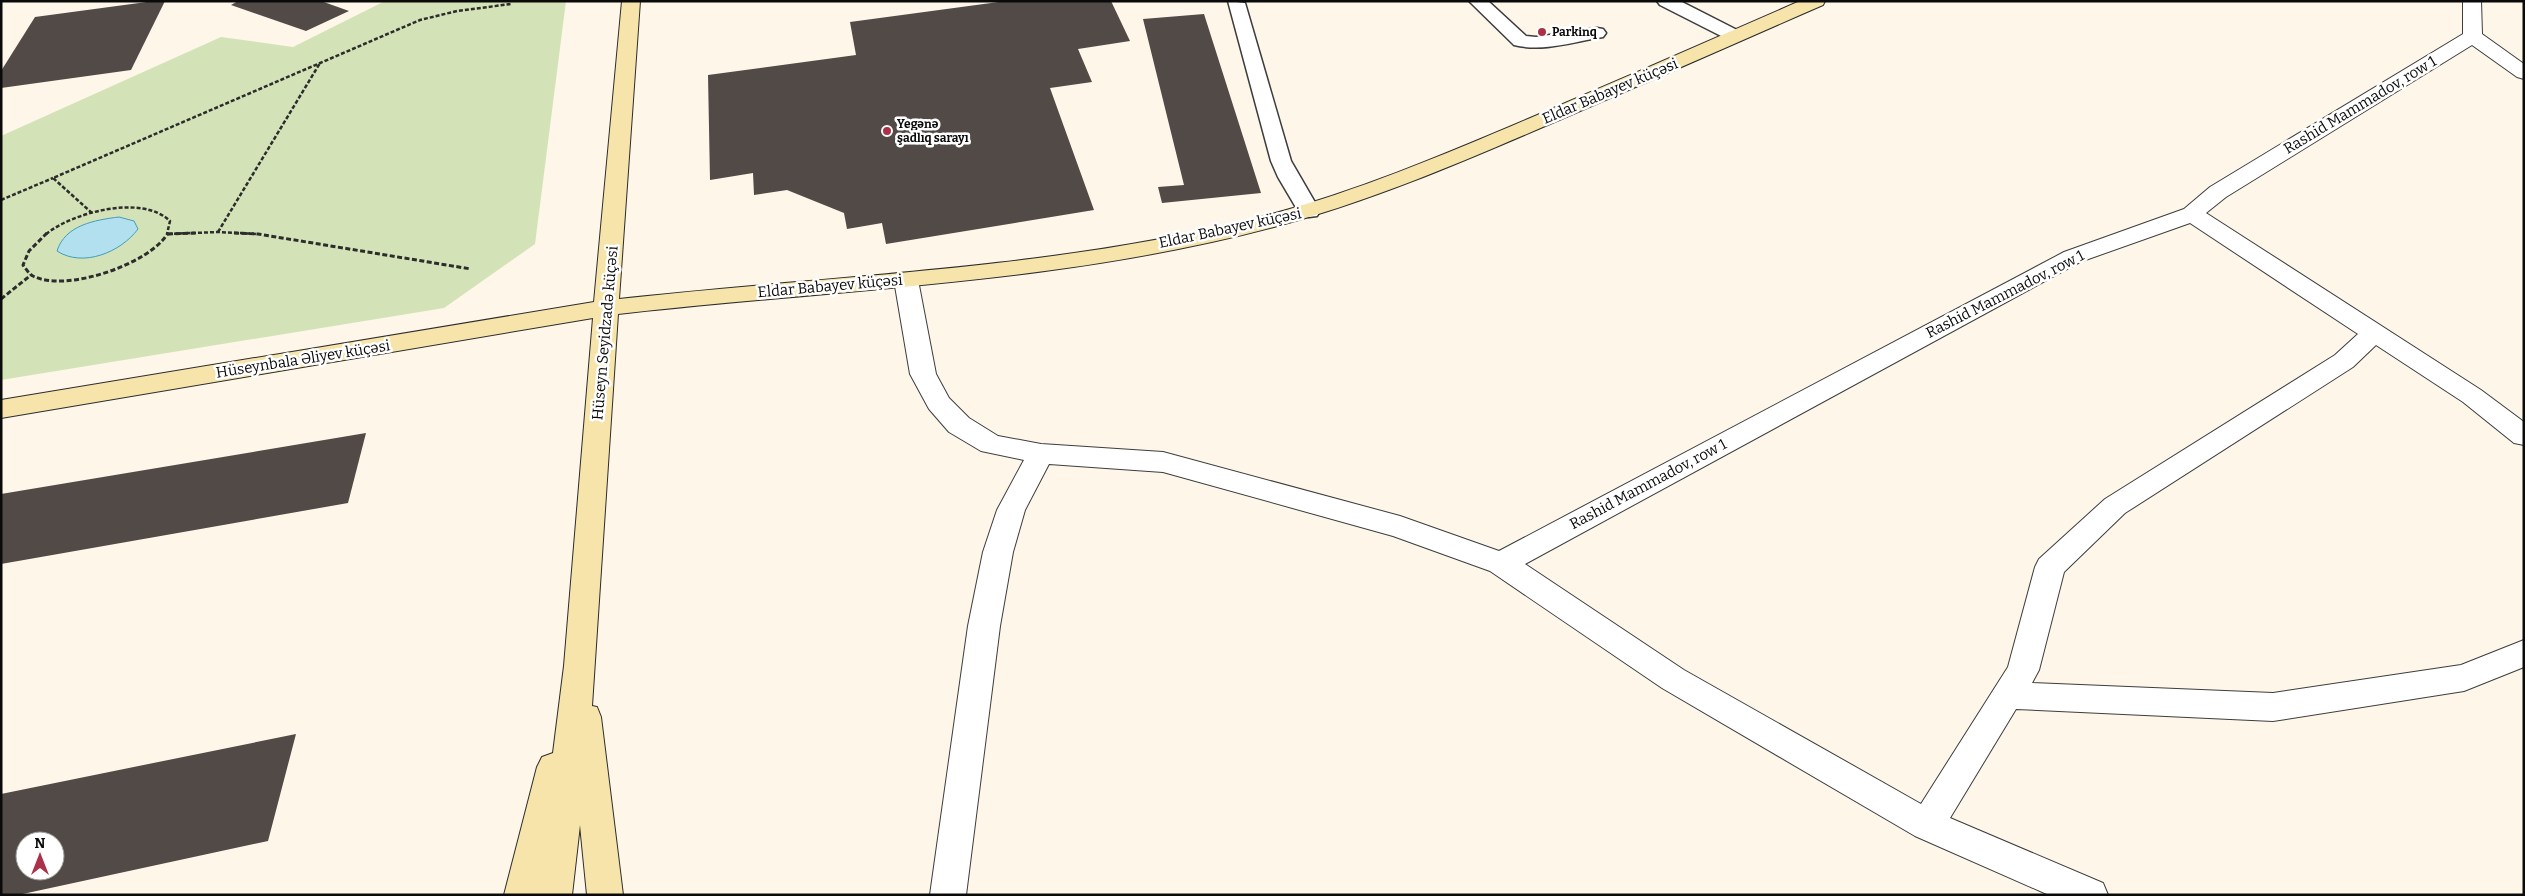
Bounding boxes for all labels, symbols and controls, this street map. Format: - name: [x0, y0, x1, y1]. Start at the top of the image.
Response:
- place label: Parkinq: [1552, 25, 1598, 39]
- marker: Parkinq: [1536, 26, 1548, 38]
- street label: Rashid Mammadov, row 1: [2280, 52, 2440, 158]
- street label: Eldar Babayev küçəsi: [1540, 54, 1681, 128]
- place label: Yegənə şadlıq sarayı: [897, 117, 969, 145]
- marker: Yegənə şadlıq sarayı: [881, 125, 893, 137]
- street label: Eldar Babayev küçəsi: [1157, 204, 1304, 252]
- street label: Hüseyn Seyidzadə küçəsi: [588, 245, 622, 421]
- street label: Rashid Mammadov, row 1: [1923, 246, 2087, 342]
- street label: Eldar Babayev küçəsi: [757, 271, 904, 301]
- street label: Hüseynbala Əliyev küçəsi: [215, 336, 392, 382]
- street label: Rashid Mammadov, row 1: [1567, 435, 1729, 533]
- north arrow: [15, 831, 65, 881]
- text: N: [35, 835, 46, 852]

